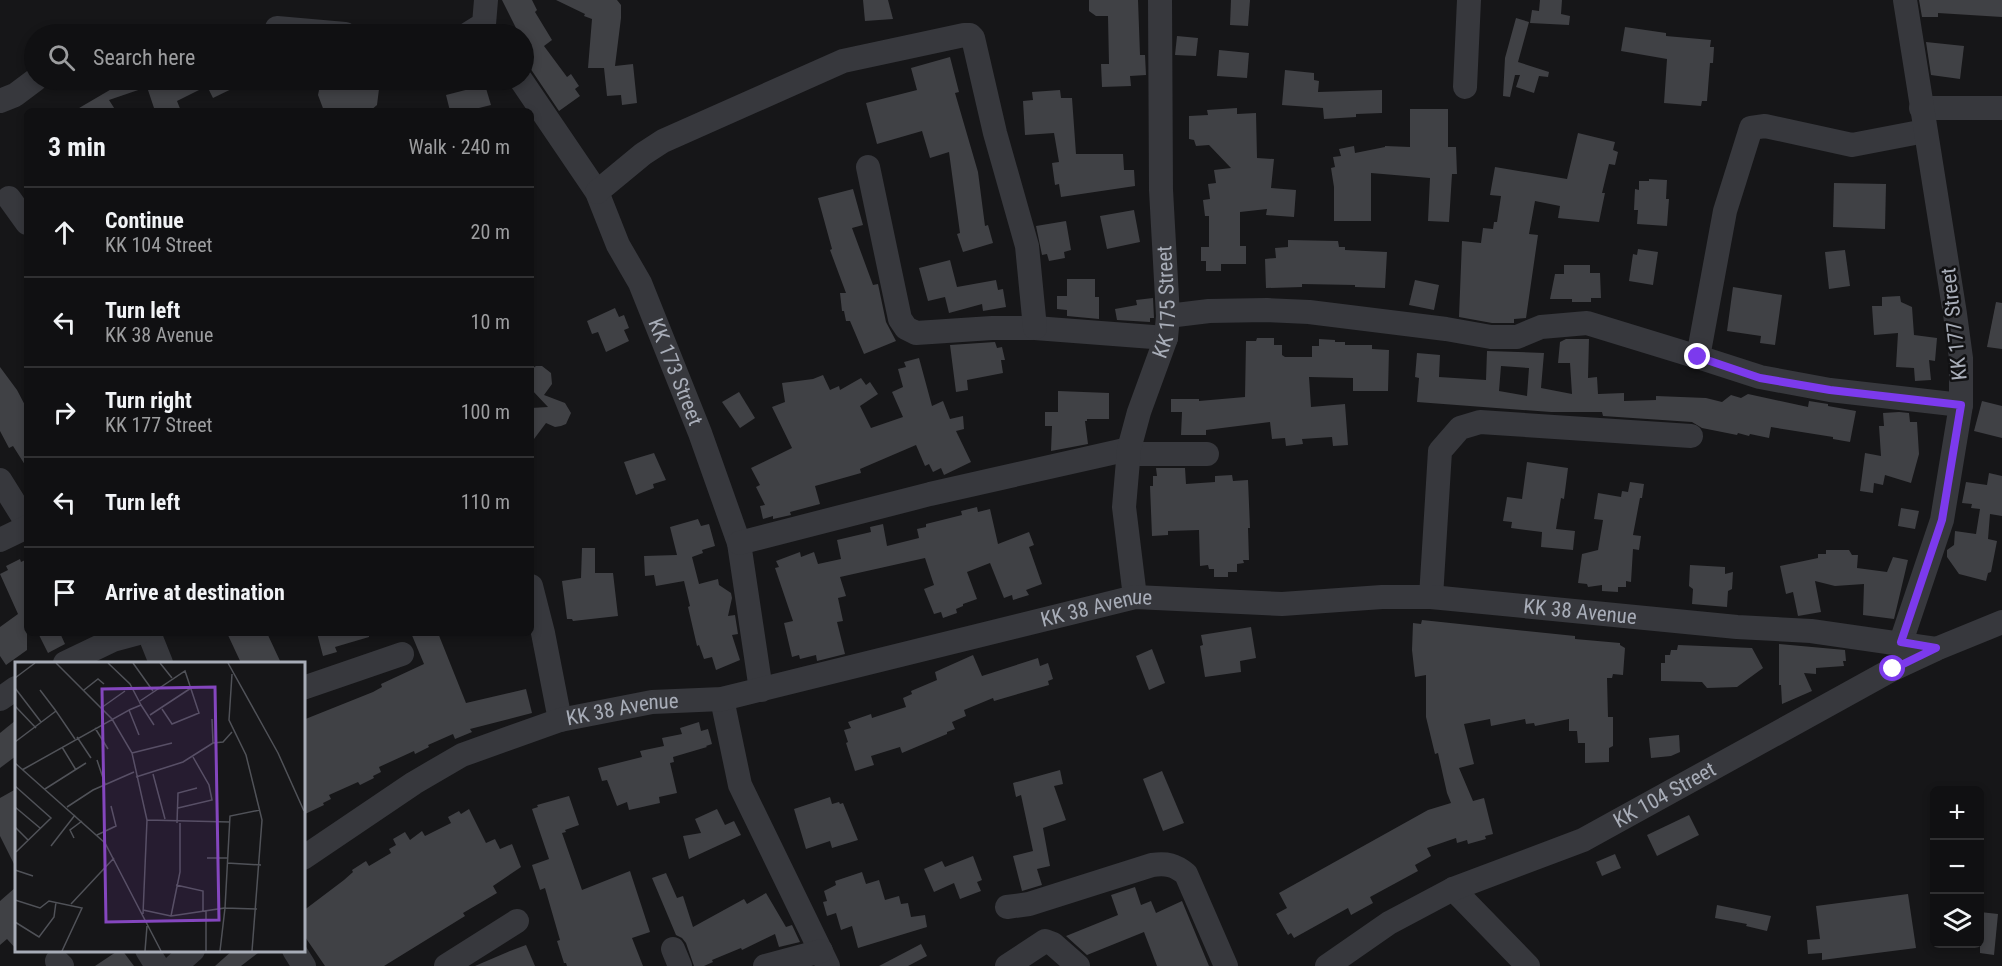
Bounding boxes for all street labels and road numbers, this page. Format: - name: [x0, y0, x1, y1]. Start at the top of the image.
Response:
- street label: KK 175 Street: [1148, 245, 1180, 361]
- street label: KK 177 Street: [1936, 267, 1972, 381]
- street label: KK 173 Street: [643, 315, 708, 429]
- street label: KK 38 Avenue: [1038, 585, 1153, 632]
- street label: KK 38 Avenue: [1522, 594, 1638, 629]
- street label: KK 38 Avenue: [564, 689, 679, 731]
- street label: KK 104 Street: [1609, 757, 1720, 833]

